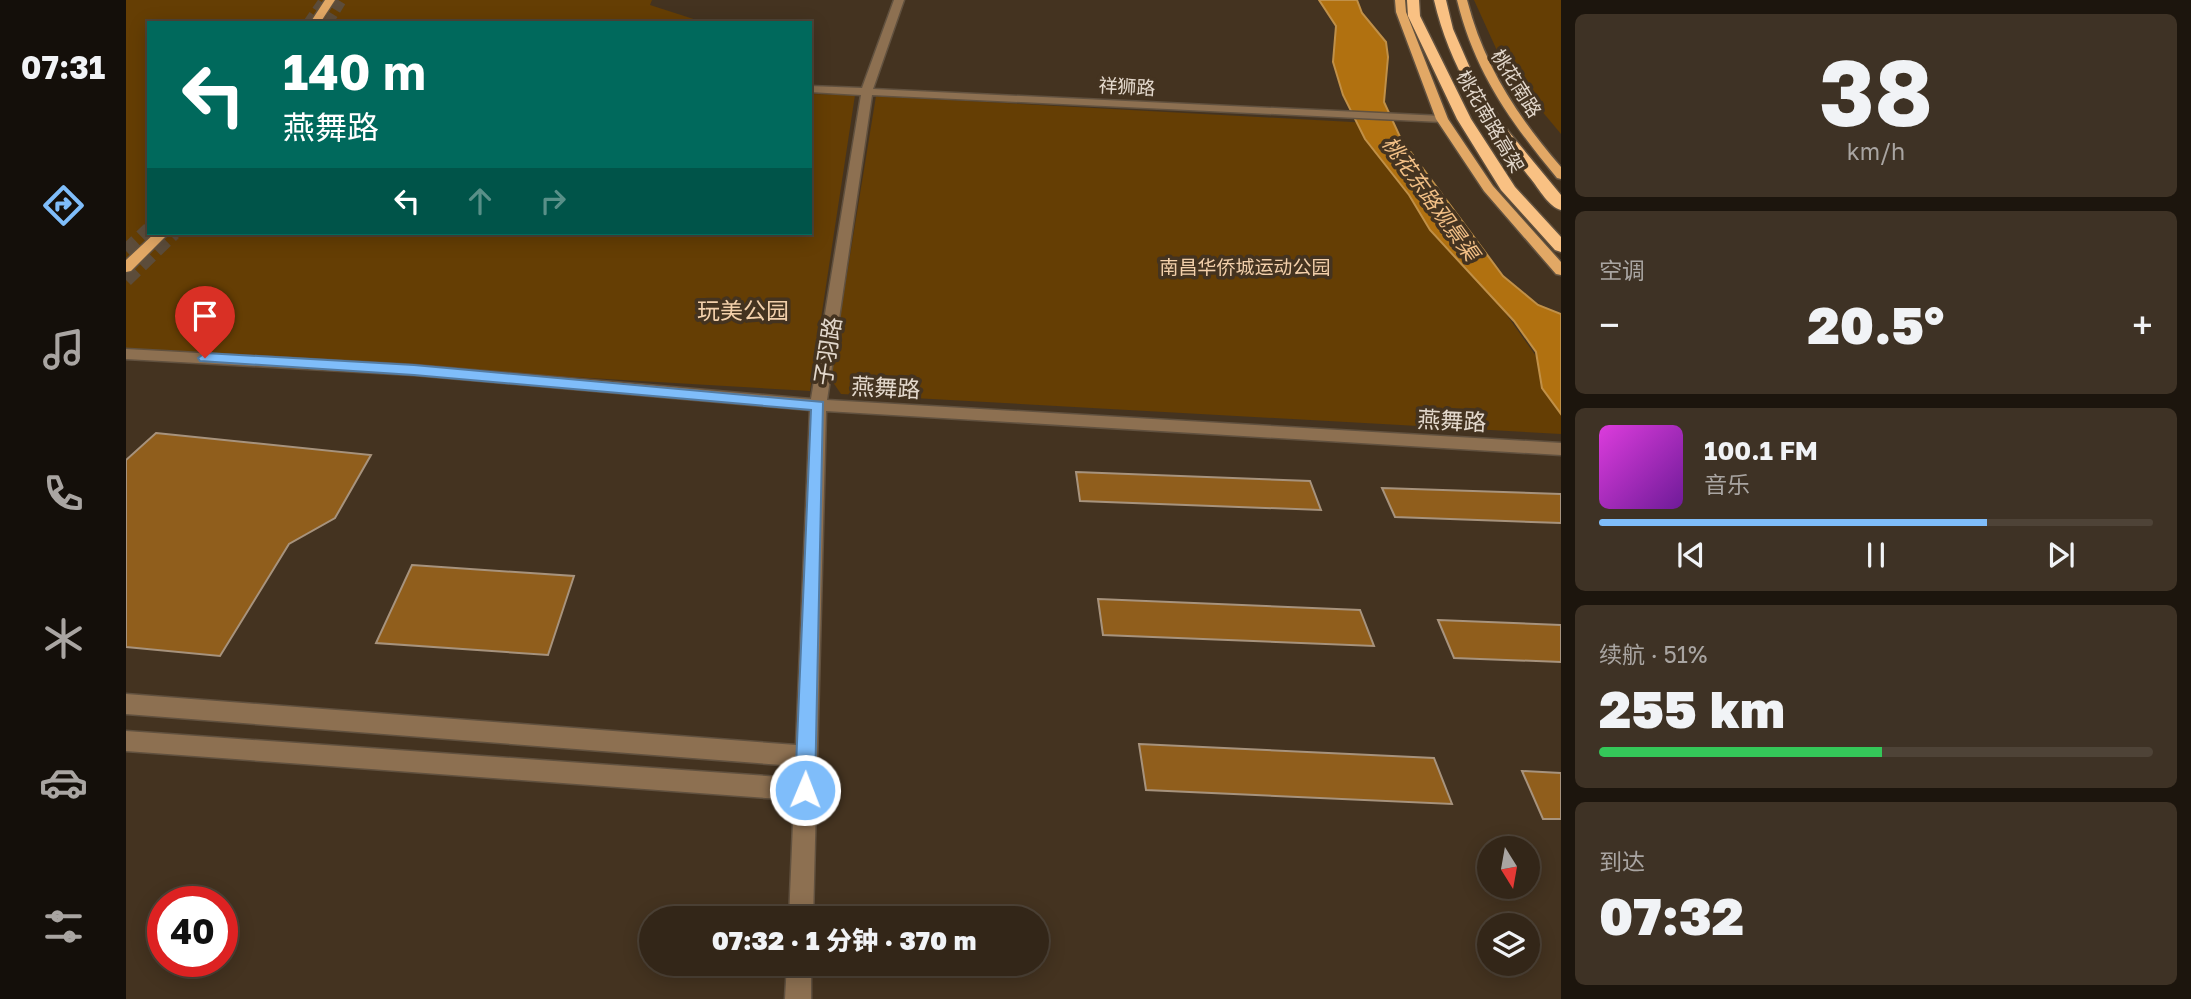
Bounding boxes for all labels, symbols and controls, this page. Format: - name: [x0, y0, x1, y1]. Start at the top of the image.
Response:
- text: 38: [1819, 37, 1933, 146]
- text: 140 m: [283, 42, 426, 101]
- street label: 桃花南路: [1487, 45, 1547, 121]
- text: 07:31: [21, 48, 105, 86]
- icon: left: [168, 49, 259, 140]
- street label: 桃花南路高架: [1453, 66, 1529, 176]
- street label: 祥狮路: [1098, 73, 1156, 99]
- text: 燕舞路: [283, 108, 379, 146]
- water label: 桃花东路观景渠: [1377, 131, 1486, 268]
- text: km/h: [1847, 137, 1905, 165]
- icon: directions: [39, 181, 88, 230]
- icon: left: [388, 182, 426, 220]
- icon: ahead: [461, 182, 499, 220]
- icon: right: [534, 182, 572, 220]
- park label: 南昌华侨城运动公园: [1159, 255, 1331, 278]
- text: 空调: [1599, 256, 1645, 284]
- pin: [175, 286, 235, 358]
- text: 20.5°: [1808, 293, 1944, 355]
- park label: 玩美公园: [697, 296, 789, 324]
- icon: arrive: [186, 297, 224, 335]
- text: −: [1599, 302, 1620, 347]
- text: +: [2132, 302, 2153, 347]
- street label: 子羽路: [808, 315, 846, 387]
- icon: music: [39, 325, 88, 374]
- street label: 燕舞路: [851, 371, 921, 403]
- street label: 燕舞路: [1417, 404, 1487, 436]
- text: 100.1 FM: [1704, 435, 1818, 466]
- icon: phone: [39, 469, 88, 518]
- text: 音乐: [1704, 470, 1750, 498]
- icon: previous: [1672, 536, 1710, 574]
- icon: pause: [1857, 536, 1895, 574]
- icon: next: [2042, 536, 2080, 574]
- icon: climate: [39, 614, 88, 663]
- text: 续航 · 51%: [1599, 640, 1707, 668]
- text: 255 km: [1599, 677, 1785, 739]
- position arrow: [768, 753, 842, 827]
- icon: car: [39, 758, 88, 807]
- north arrow: [1477, 836, 1540, 900]
- map controls: [1477, 836, 1540, 976]
- text: 到达: [1599, 847, 1645, 875]
- text: 07:32: [1599, 884, 1744, 946]
- speed limit sign: 40: [147, 886, 238, 977]
- icon: filters: [39, 902, 88, 951]
- button: layers: [1477, 913, 1540, 976]
- text: 07:32 · 1 分钟 · 370 m: [712, 925, 976, 956]

